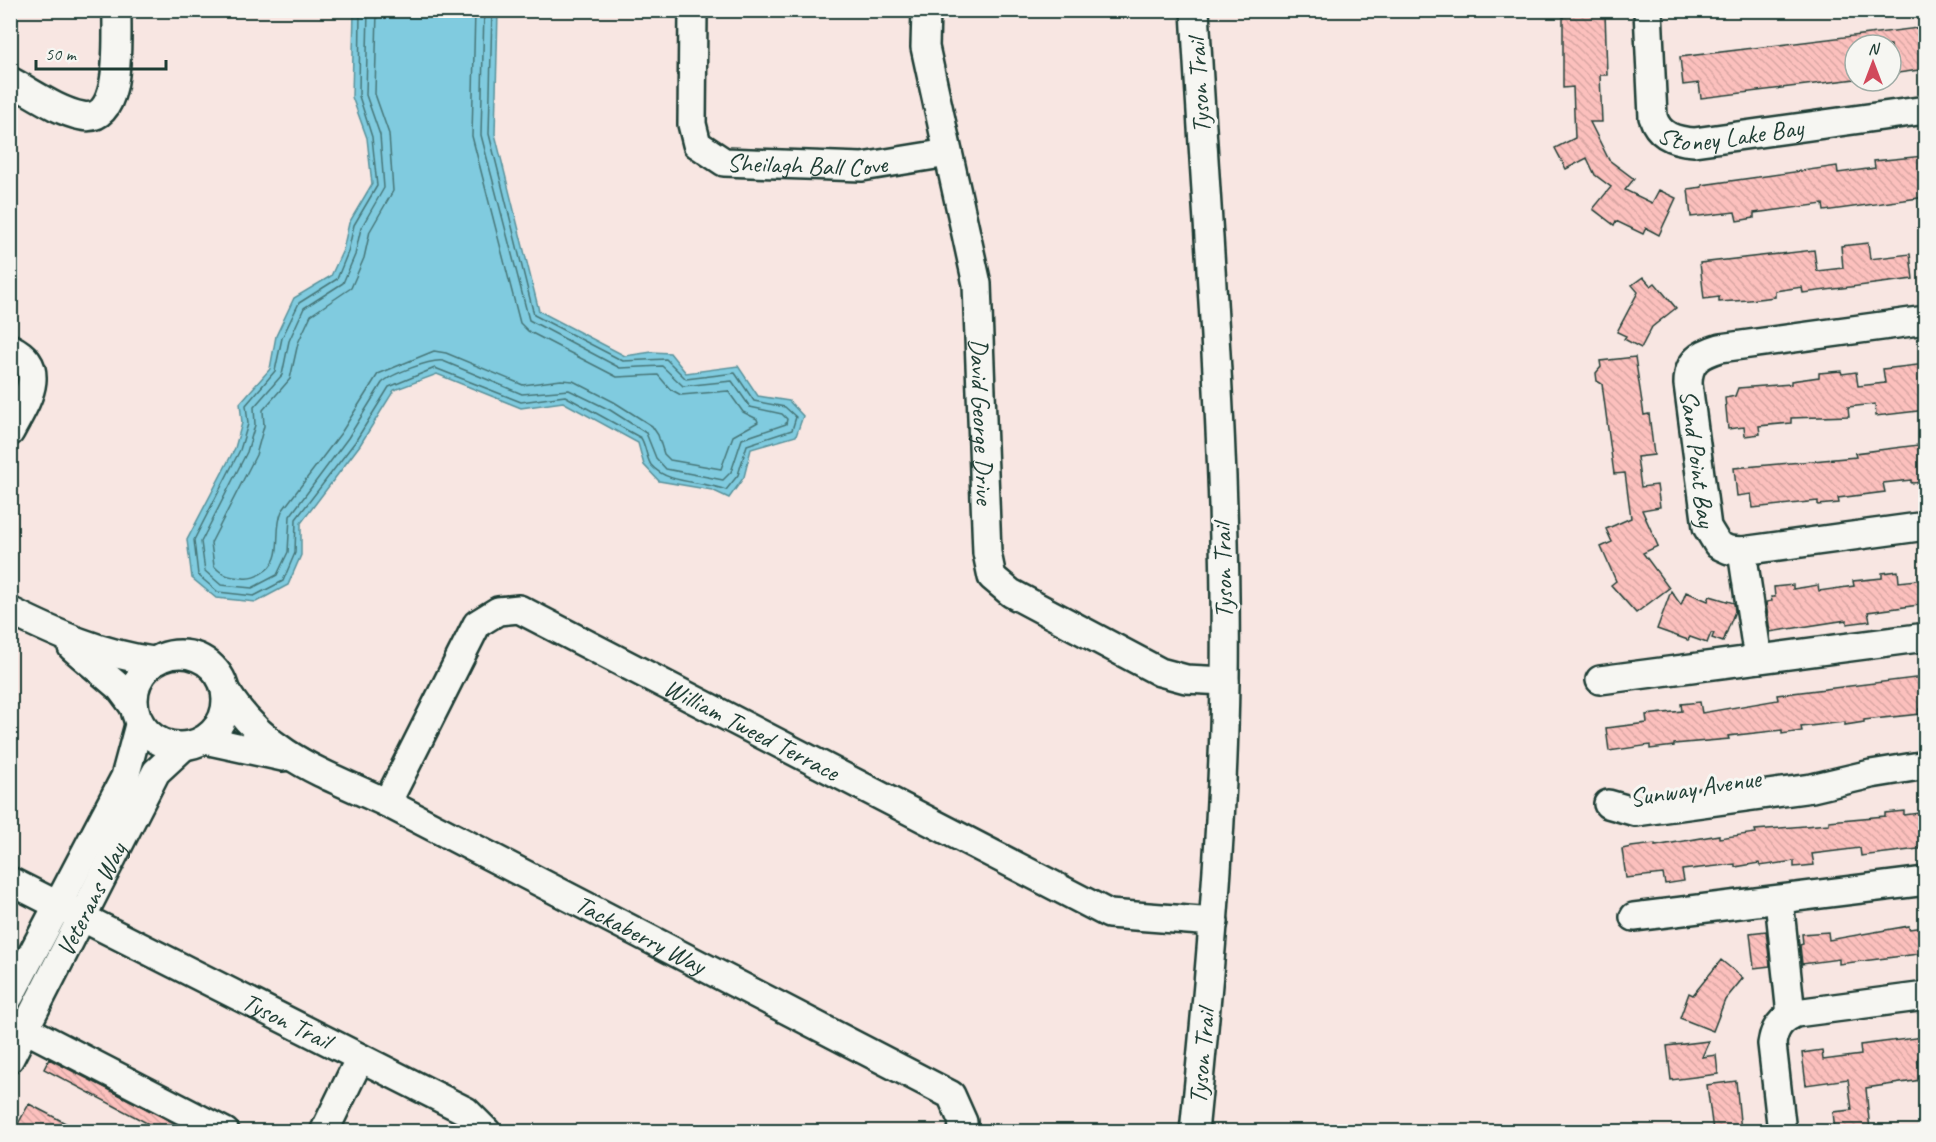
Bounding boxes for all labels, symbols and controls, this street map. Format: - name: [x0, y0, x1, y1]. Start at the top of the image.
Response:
- scale bar: [36, 33, 166, 71]
- street label: Tyson Trail: [1180, 33, 1218, 134]
- north arrow: [1843, 33, 1903, 93]
- text: N: [1868, 39, 1881, 59]
- text: 50 m: [45, 43, 78, 65]
- street label: Stoney Lake Bay: [1652, 110, 1807, 159]
- street label: Sheilagh Ball Cove: [726, 146, 891, 184]
- street label: David George Drive: [963, 338, 1002, 507]
- street label: Sand Point Bay: [1672, 388, 1724, 531]
- street label: Tyson Trail: [1206, 519, 1240, 619]
- street label: William Tweed Terrace: [659, 670, 846, 789]
- street label: Sunway Avenue: [1627, 761, 1764, 815]
- street label: Veterans Way: [48, 835, 135, 962]
- street label: Tackaberry Way: [570, 887, 713, 983]
- street label: Tyson Trail: [237, 984, 341, 1059]
- street label: Tyson Trail: [1180, 1003, 1223, 1105]

